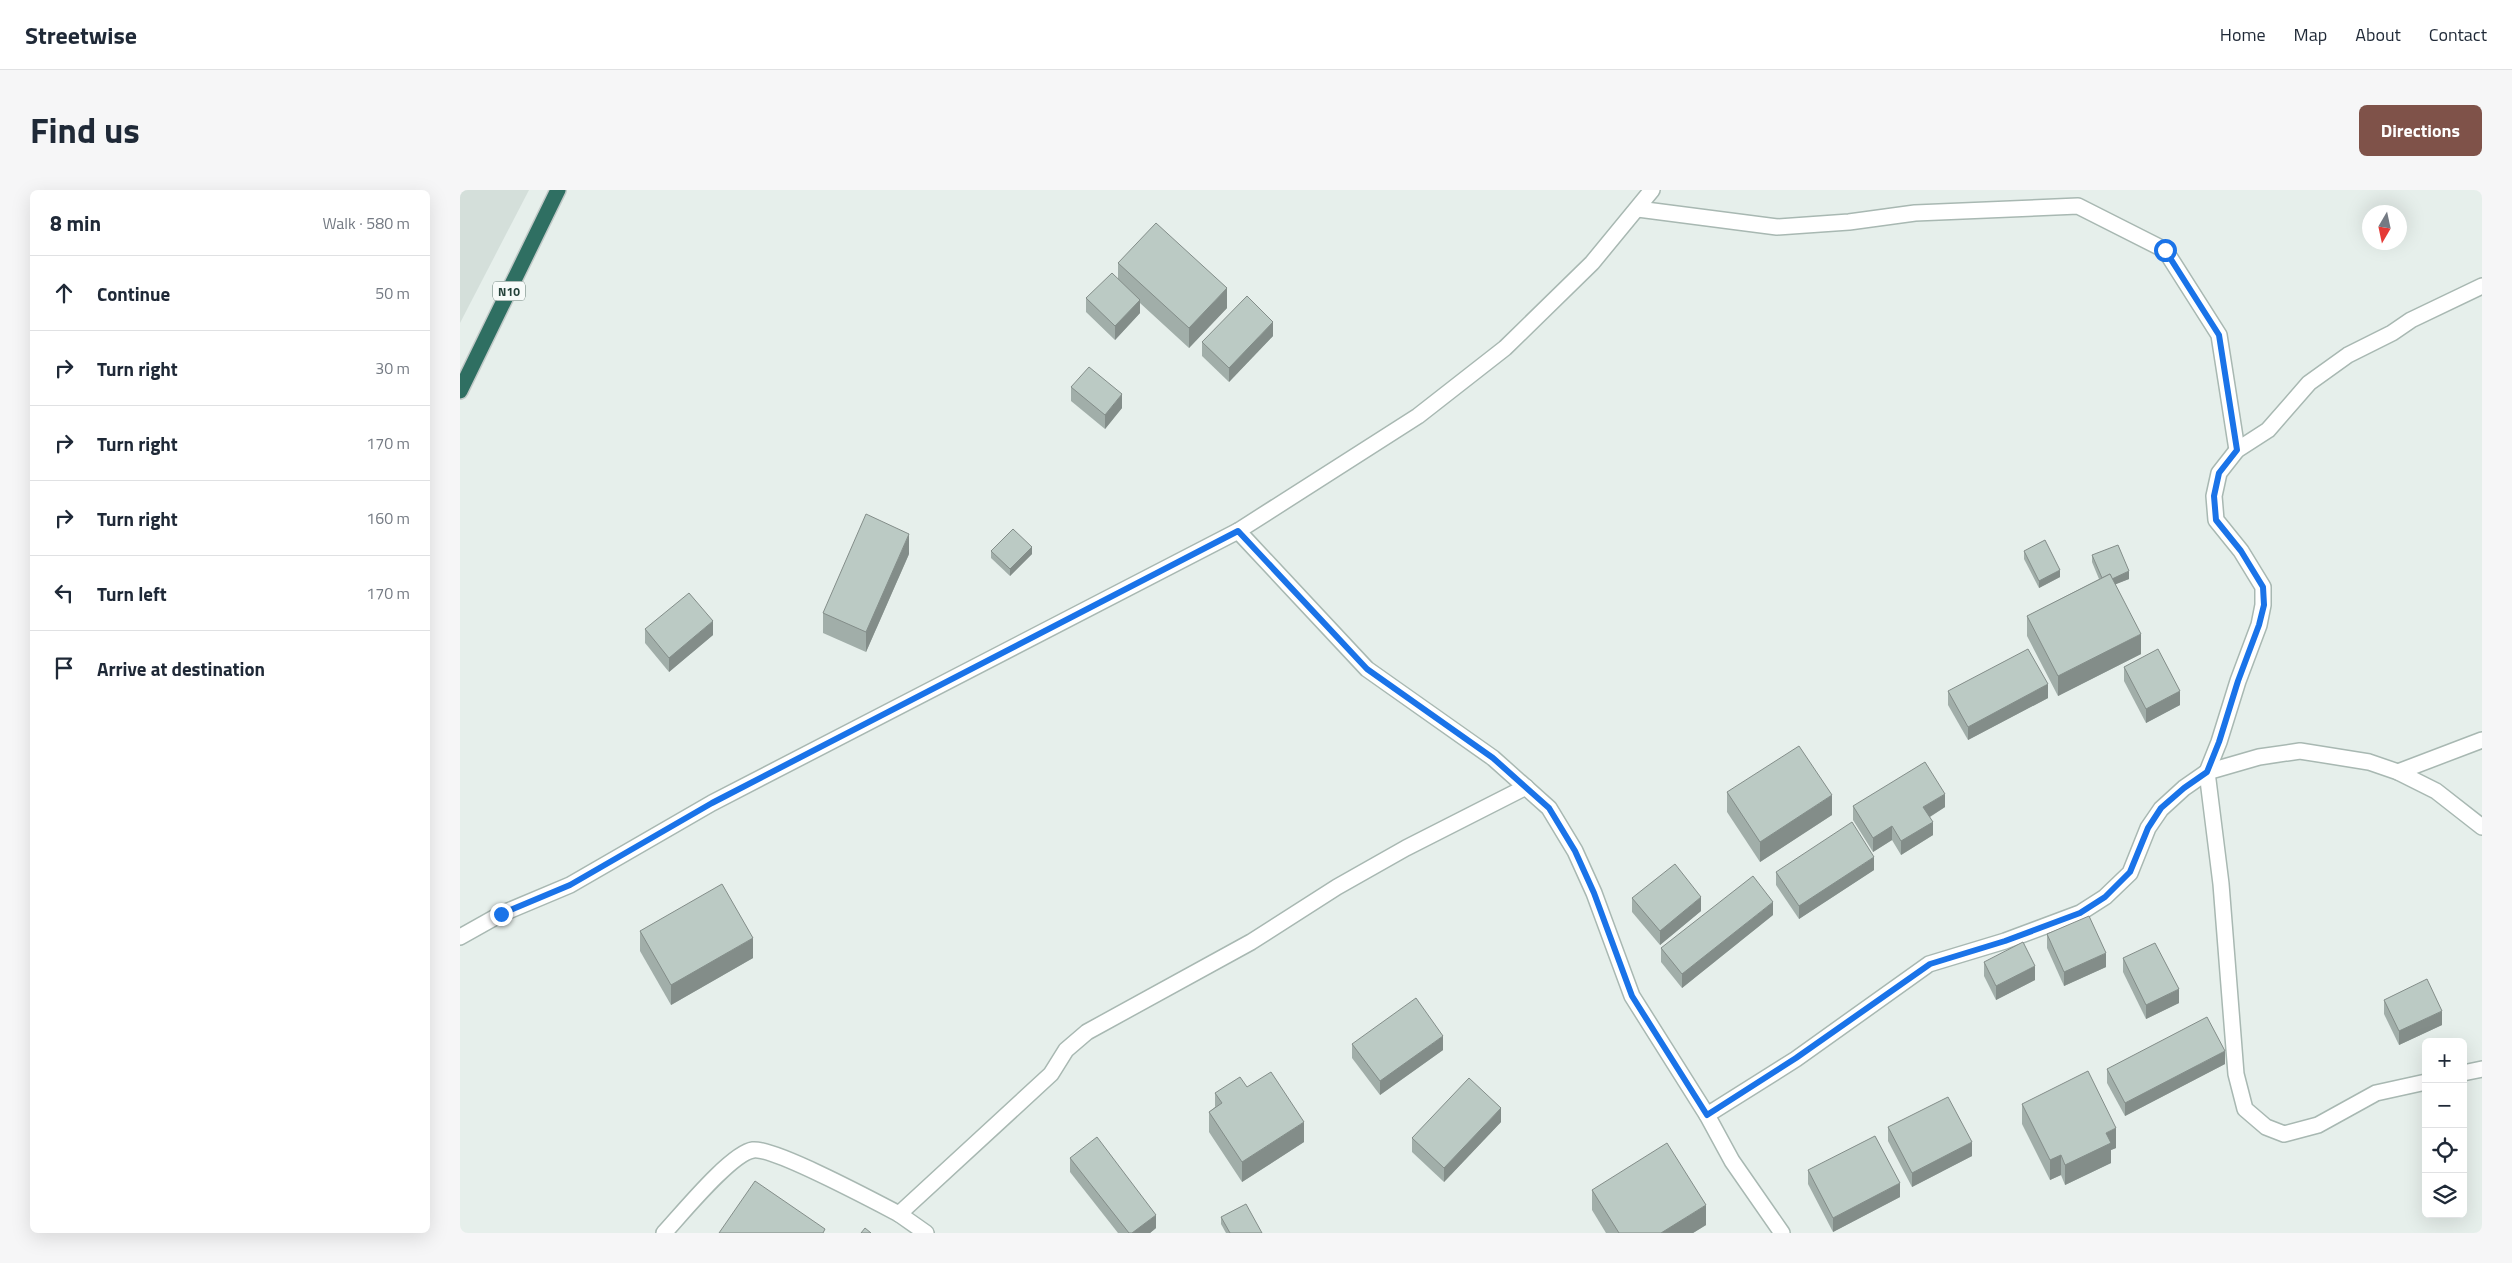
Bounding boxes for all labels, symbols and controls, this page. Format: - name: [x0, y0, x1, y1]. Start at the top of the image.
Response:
- text: Streetwise: [25, 17, 137, 53]
- text: Home: [2220, 21, 2266, 48]
- text: Map: [2294, 21, 2327, 48]
- text: About: [2355, 21, 2401, 48]
- text: Contact: [2429, 21, 2487, 48]
- text: Find us: [30, 103, 140, 157]
- button: Directions: [2359, 105, 2482, 156]
- north arrow: [2362, 205, 2407, 250]
- text: 8 min: [50, 207, 101, 239]
- text: Walk · 580 m: [322, 211, 410, 235]
- route start: [2154, 239, 2177, 262]
- icon: ahead: [50, 279, 78, 307]
- text: Continue: [97, 279, 170, 308]
- text: 50 m: [375, 281, 410, 305]
- road number: N10: [493, 282, 525, 300]
- icon: right: [50, 354, 78, 382]
- text: Turn right: [97, 354, 178, 383]
- text: 30 m: [375, 356, 410, 380]
- icon: right: [50, 429, 78, 457]
- text: Turn right: [97, 429, 178, 458]
- text: 170 m: [366, 431, 410, 455]
- icon: right: [50, 504, 78, 532]
- text: Turn right: [97, 504, 178, 533]
- text: 160 m: [366, 506, 410, 530]
- icon: left: [50, 579, 78, 607]
- text: Turn left: [97, 579, 167, 608]
- text: 170 m: [366, 581, 410, 605]
- icon: arrive: [50, 654, 78, 682]
- text: Arrive at destination: [97, 654, 265, 683]
- route end: [490, 903, 513, 926]
- map controls: [2422, 1038, 2467, 1218]
- button: +: [2422, 1038, 2467, 1083]
- button: −: [2422, 1083, 2467, 1128]
- button: locate: [2422, 1128, 2467, 1173]
- button: layers: [2422, 1173, 2467, 1218]

